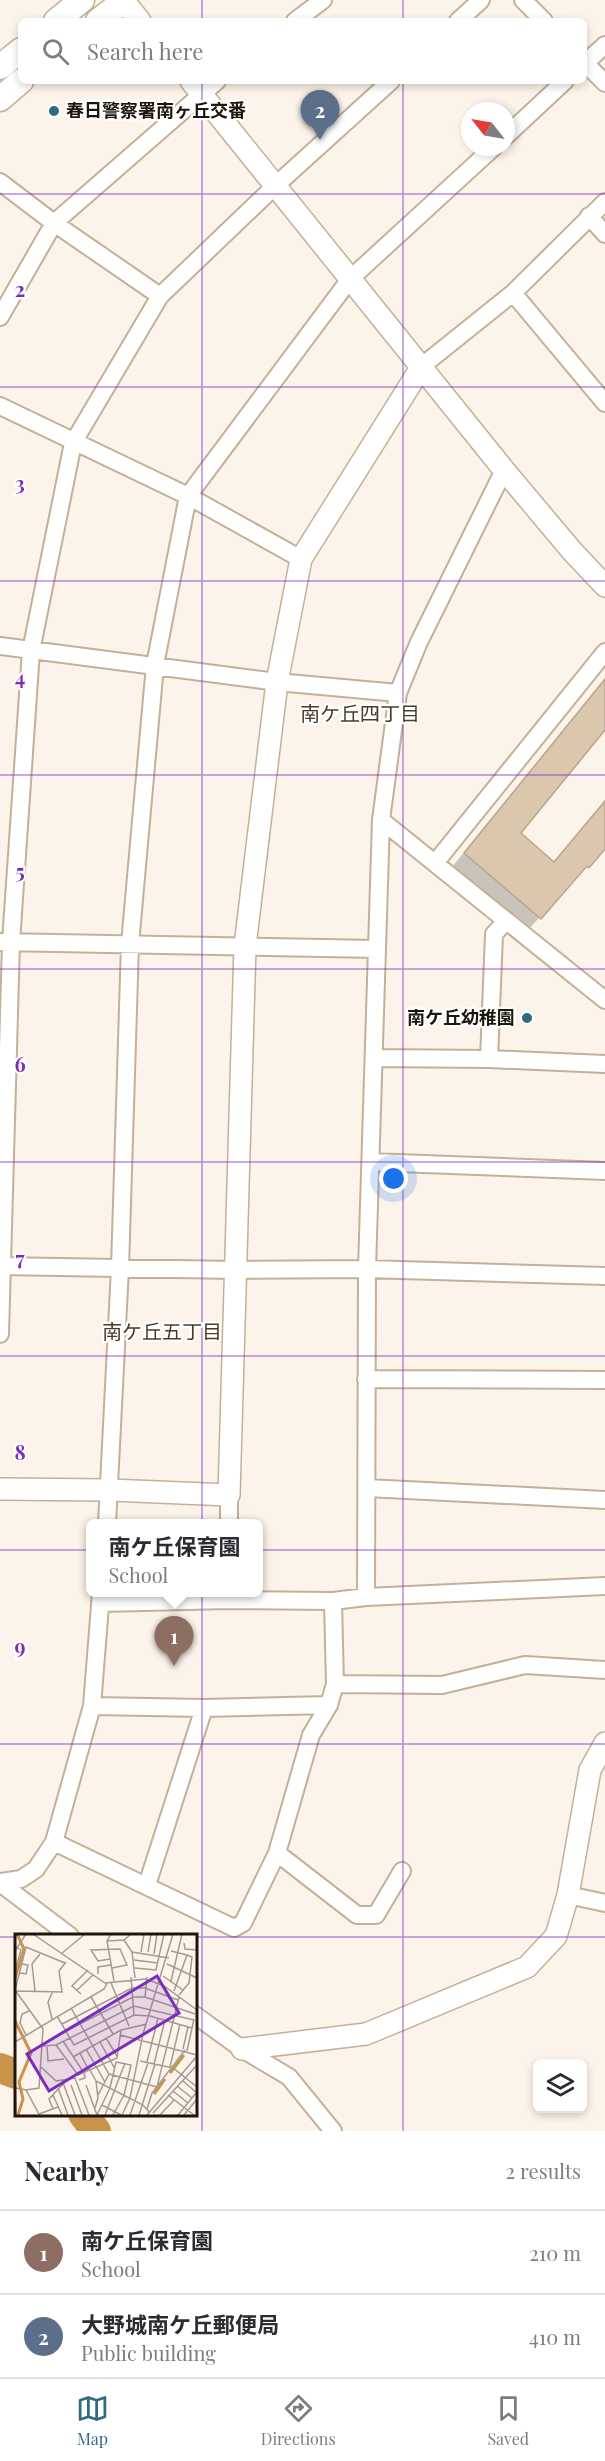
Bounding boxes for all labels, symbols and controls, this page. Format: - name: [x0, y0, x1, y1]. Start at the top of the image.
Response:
- search box: [18, 18, 587, 84]
- icon: search: [39, 35, 72, 68]
- text: Search here: [87, 36, 203, 66]
- pin: 2: [300, 90, 340, 140]
- place label: 春日警察署南ヶ丘交番: [66, 98, 246, 122]
- north arrow: [461, 102, 515, 156]
- marker: 春日警察署南ヶ丘交番: [47, 104, 61, 118]
- text: 2: [15, 275, 25, 302]
- text: 3: [15, 469, 25, 496]
- text: 4: [15, 663, 25, 690]
- district label: 南ケ丘四丁目: [300, 699, 420, 726]
- text: 5: [15, 857, 25, 884]
- place label: 南ケ丘幼稚園: [407, 1005, 515, 1029]
- marker: 南ケ丘幼稚園: [520, 1011, 534, 1025]
- text: 6: [14, 1050, 26, 1077]
- your location: [379, 1164, 408, 1193]
- text: 7: [15, 1244, 25, 1271]
- district label: 南ケ丘五丁目: [102, 1317, 222, 1344]
- text: 8: [14, 1438, 26, 1465]
- popup: [86, 1519, 263, 1597]
- text: 南ケ丘保育園: [108, 1531, 241, 1561]
- text: School: [108, 1561, 168, 1588]
- pin: 1: [154, 1616, 194, 1666]
- text: 9: [14, 1632, 26, 1659]
- inset map: [15, 1934, 196, 2116]
- map controls: [533, 2059, 587, 2113]
- button: layers: [533, 2059, 587, 2113]
- text: Nearby: [24, 2153, 109, 2188]
- text: 2 results: [506, 2157, 581, 2184]
- text: 南ケ丘保育園: [81, 2225, 213, 2255]
- text: 1: [40, 2239, 47, 2266]
- text: 210 m: [529, 2239, 581, 2266]
- text: School: [81, 2255, 141, 2282]
- text: 大野城南ケ丘郵便局: [81, 2309, 279, 2339]
- text: 2: [38, 2323, 49, 2350]
- text: 410 m: [529, 2323, 581, 2350]
- text: Public building: [81, 2339, 216, 2366]
- tab: Map: [76, 2392, 109, 2449]
- tab: Directions: [261, 2392, 336, 2449]
- tab: Saved: [487, 2392, 529, 2449]

